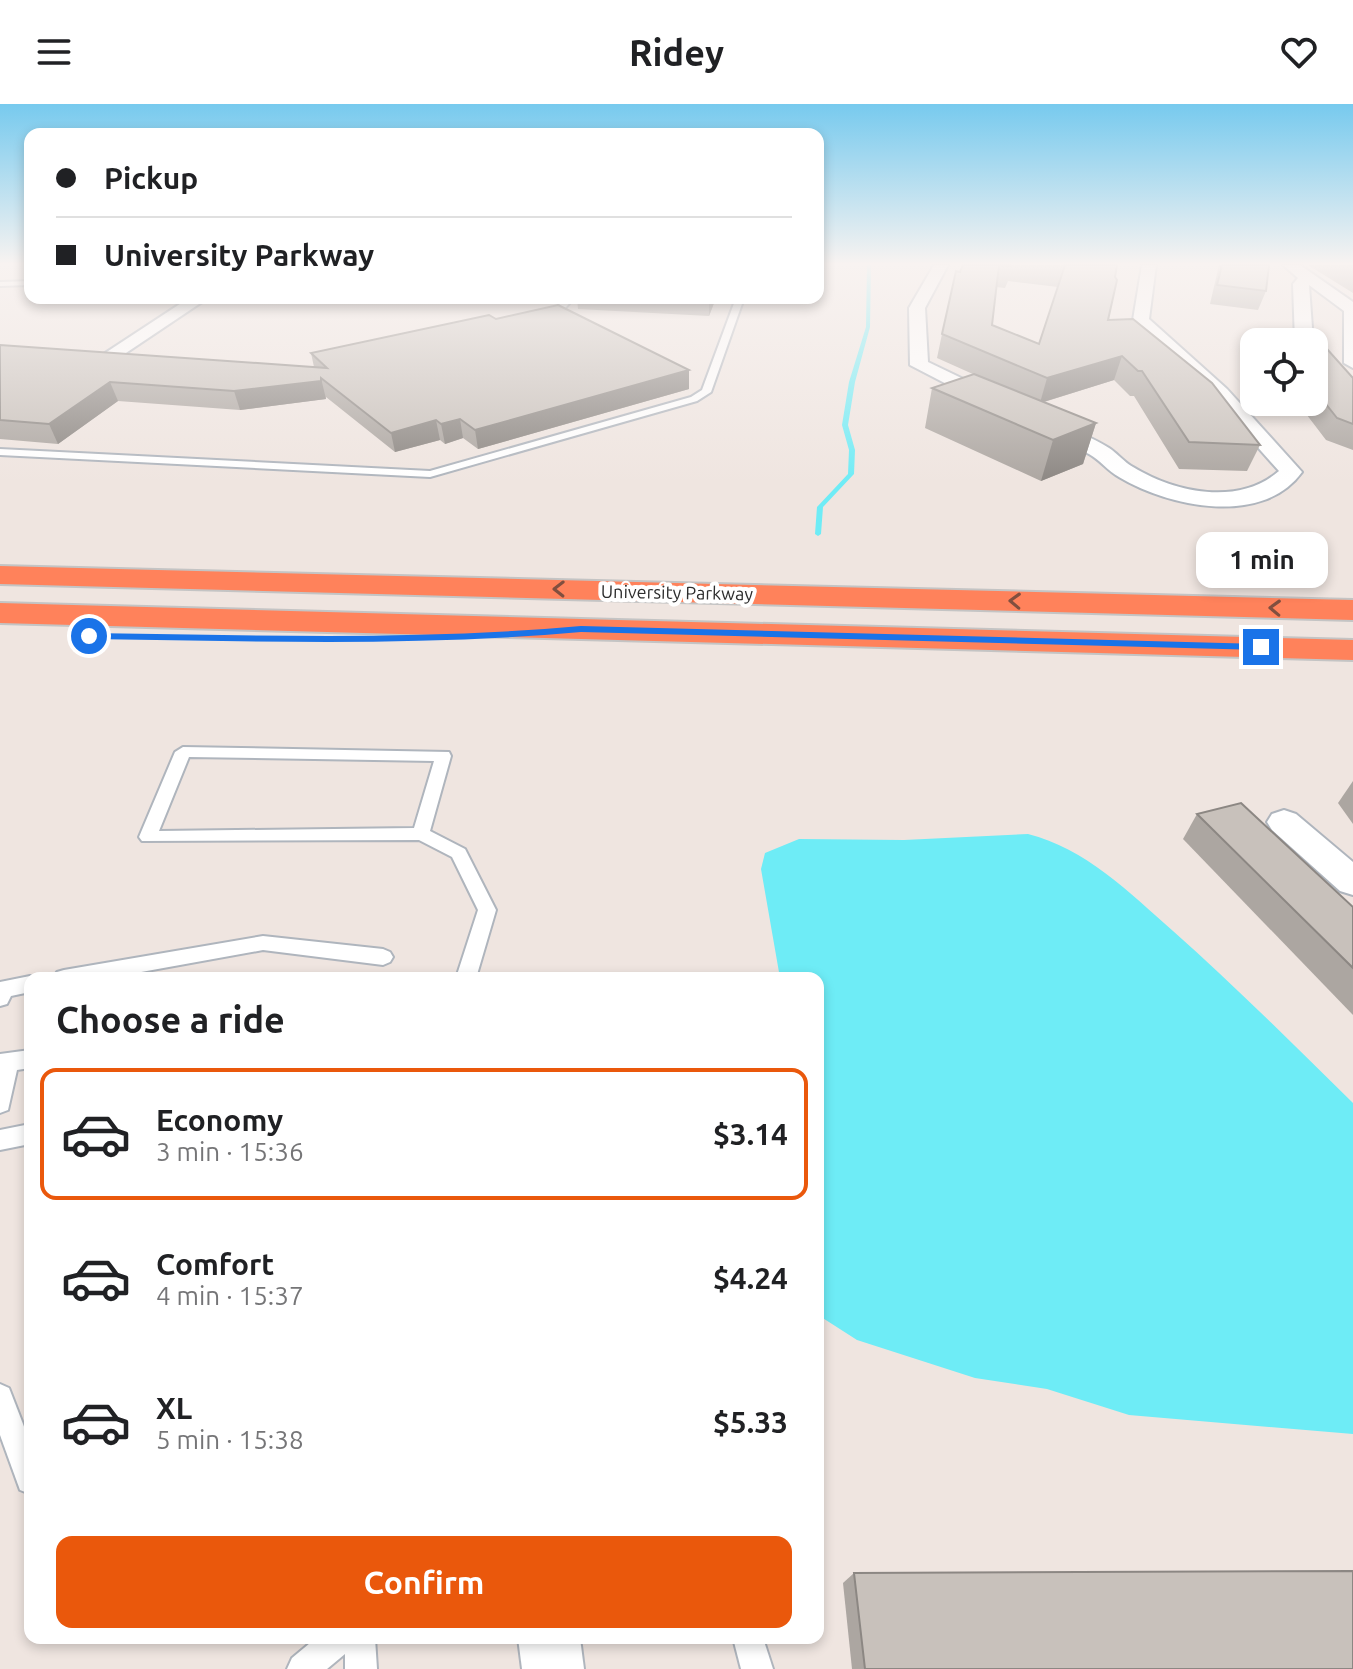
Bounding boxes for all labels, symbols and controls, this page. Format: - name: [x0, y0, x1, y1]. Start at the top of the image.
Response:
- icon: menu: [32, 30, 76, 74]
- icon: heart: [1277, 30, 1321, 74]
- text: Ridey: [629, 32, 724, 73]
- text: Pickup: [104, 161, 198, 195]
- text: University Parkway: [104, 238, 374, 272]
- map controls: [1240, 328, 1328, 416]
- button: locate: [1240, 328, 1328, 416]
- callout: 1 min: [1195, 531, 1327, 587]
- text: 1 min: [1229, 545, 1295, 574]
- one-way arrow: [552, 581, 565, 598]
- street label: University Parkway: [601, 581, 754, 603]
- one-way arrow: [1008, 593, 1021, 610]
- one-way arrow: [1268, 600, 1281, 617]
- route start: [71, 618, 107, 654]
- route end: [1243, 629, 1279, 665]
- text: Choose a ride: [56, 999, 285, 1040]
- icon: car: [60, 1098, 132, 1170]
- text: Economy: [156, 1103, 283, 1137]
- text: $3.14: [713, 1117, 788, 1151]
- text: 3 min · 15:36: [156, 1137, 304, 1166]
- icon: car: [60, 1242, 132, 1314]
- text: Comfort: [156, 1247, 274, 1281]
- text: $4.24: [713, 1261, 788, 1295]
- text: 4 min · 15:37: [156, 1281, 304, 1310]
- icon: car: [60, 1386, 132, 1458]
- text: XL: [156, 1391, 192, 1425]
- text: $5.33: [713, 1405, 788, 1439]
- text: 5 min · 15:38: [156, 1425, 304, 1454]
- button: Confirm: [56, 1536, 792, 1628]

